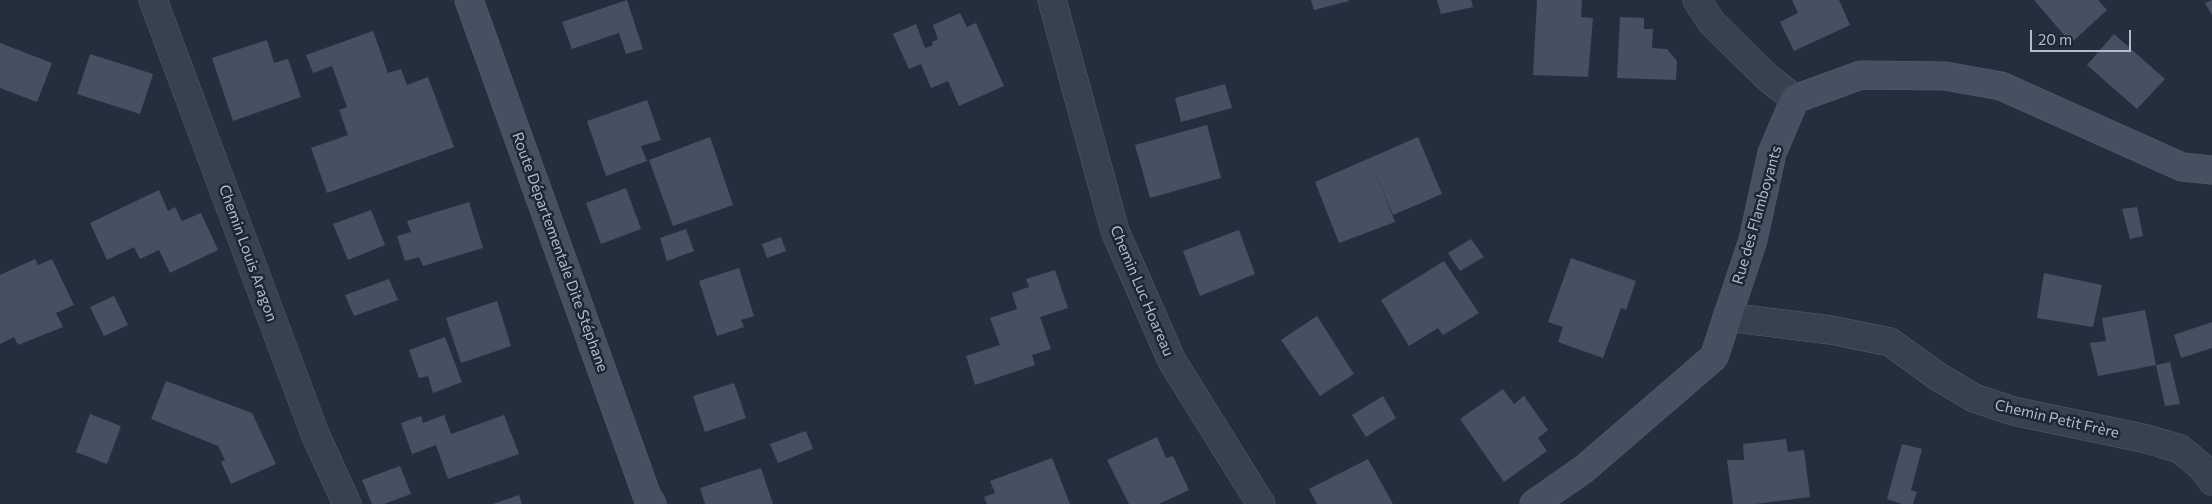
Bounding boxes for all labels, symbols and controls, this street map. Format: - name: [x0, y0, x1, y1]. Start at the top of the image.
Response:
- scale bar: [2032, 20, 2133, 52]
- text: 20 m: [2038, 30, 2072, 48]
- street label: Route Départementale Dite Stéphane: [508, 130, 612, 374]
- street label: Rue des Flamboyants: [1729, 144, 1785, 286]
- street label: Chemin Louis Aragon: [215, 182, 281, 324]
- street label: Chemin Luc Hoareau: [1106, 223, 1178, 359]
- street label: Chemin Petit Frère: [1993, 396, 2121, 442]

